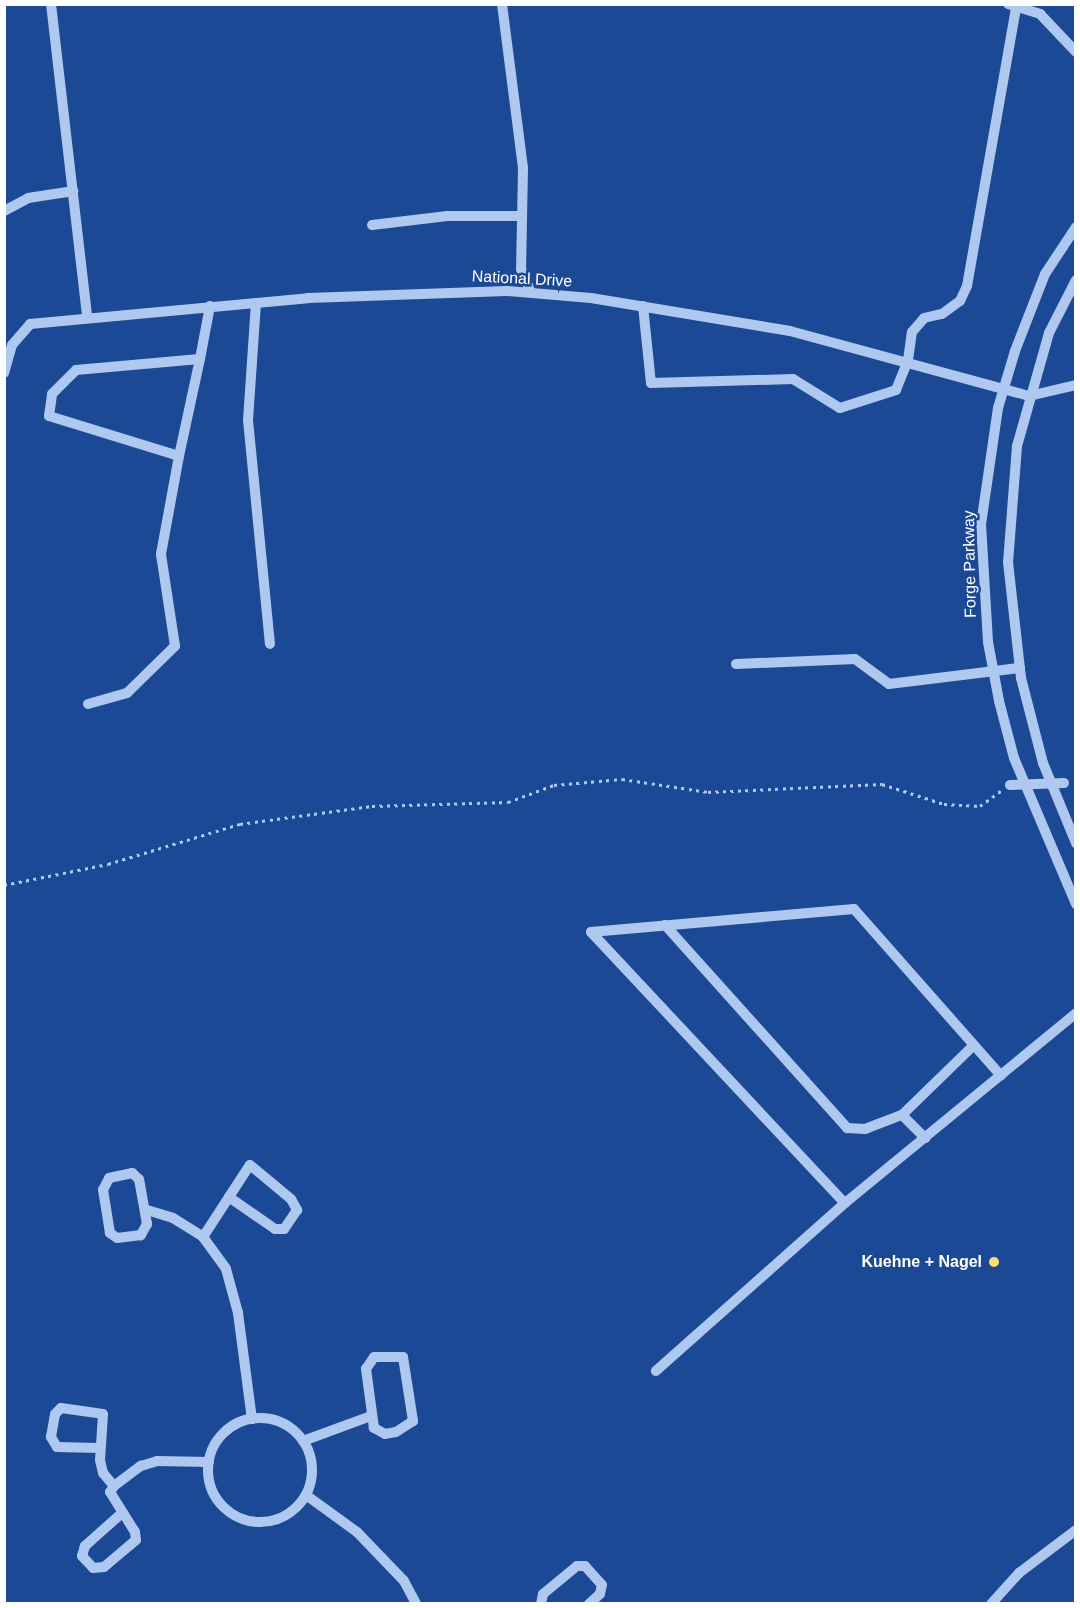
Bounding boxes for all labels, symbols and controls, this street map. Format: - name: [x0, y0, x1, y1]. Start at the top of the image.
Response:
- street label: National Drive: [471, 267, 573, 291]
- street label: Forge Parkway: [959, 510, 981, 618]
- place label: Kuehne + Nagel: [862, 1252, 982, 1272]
- marker: Kuehne + Nagel: [987, 1255, 1001, 1269]

